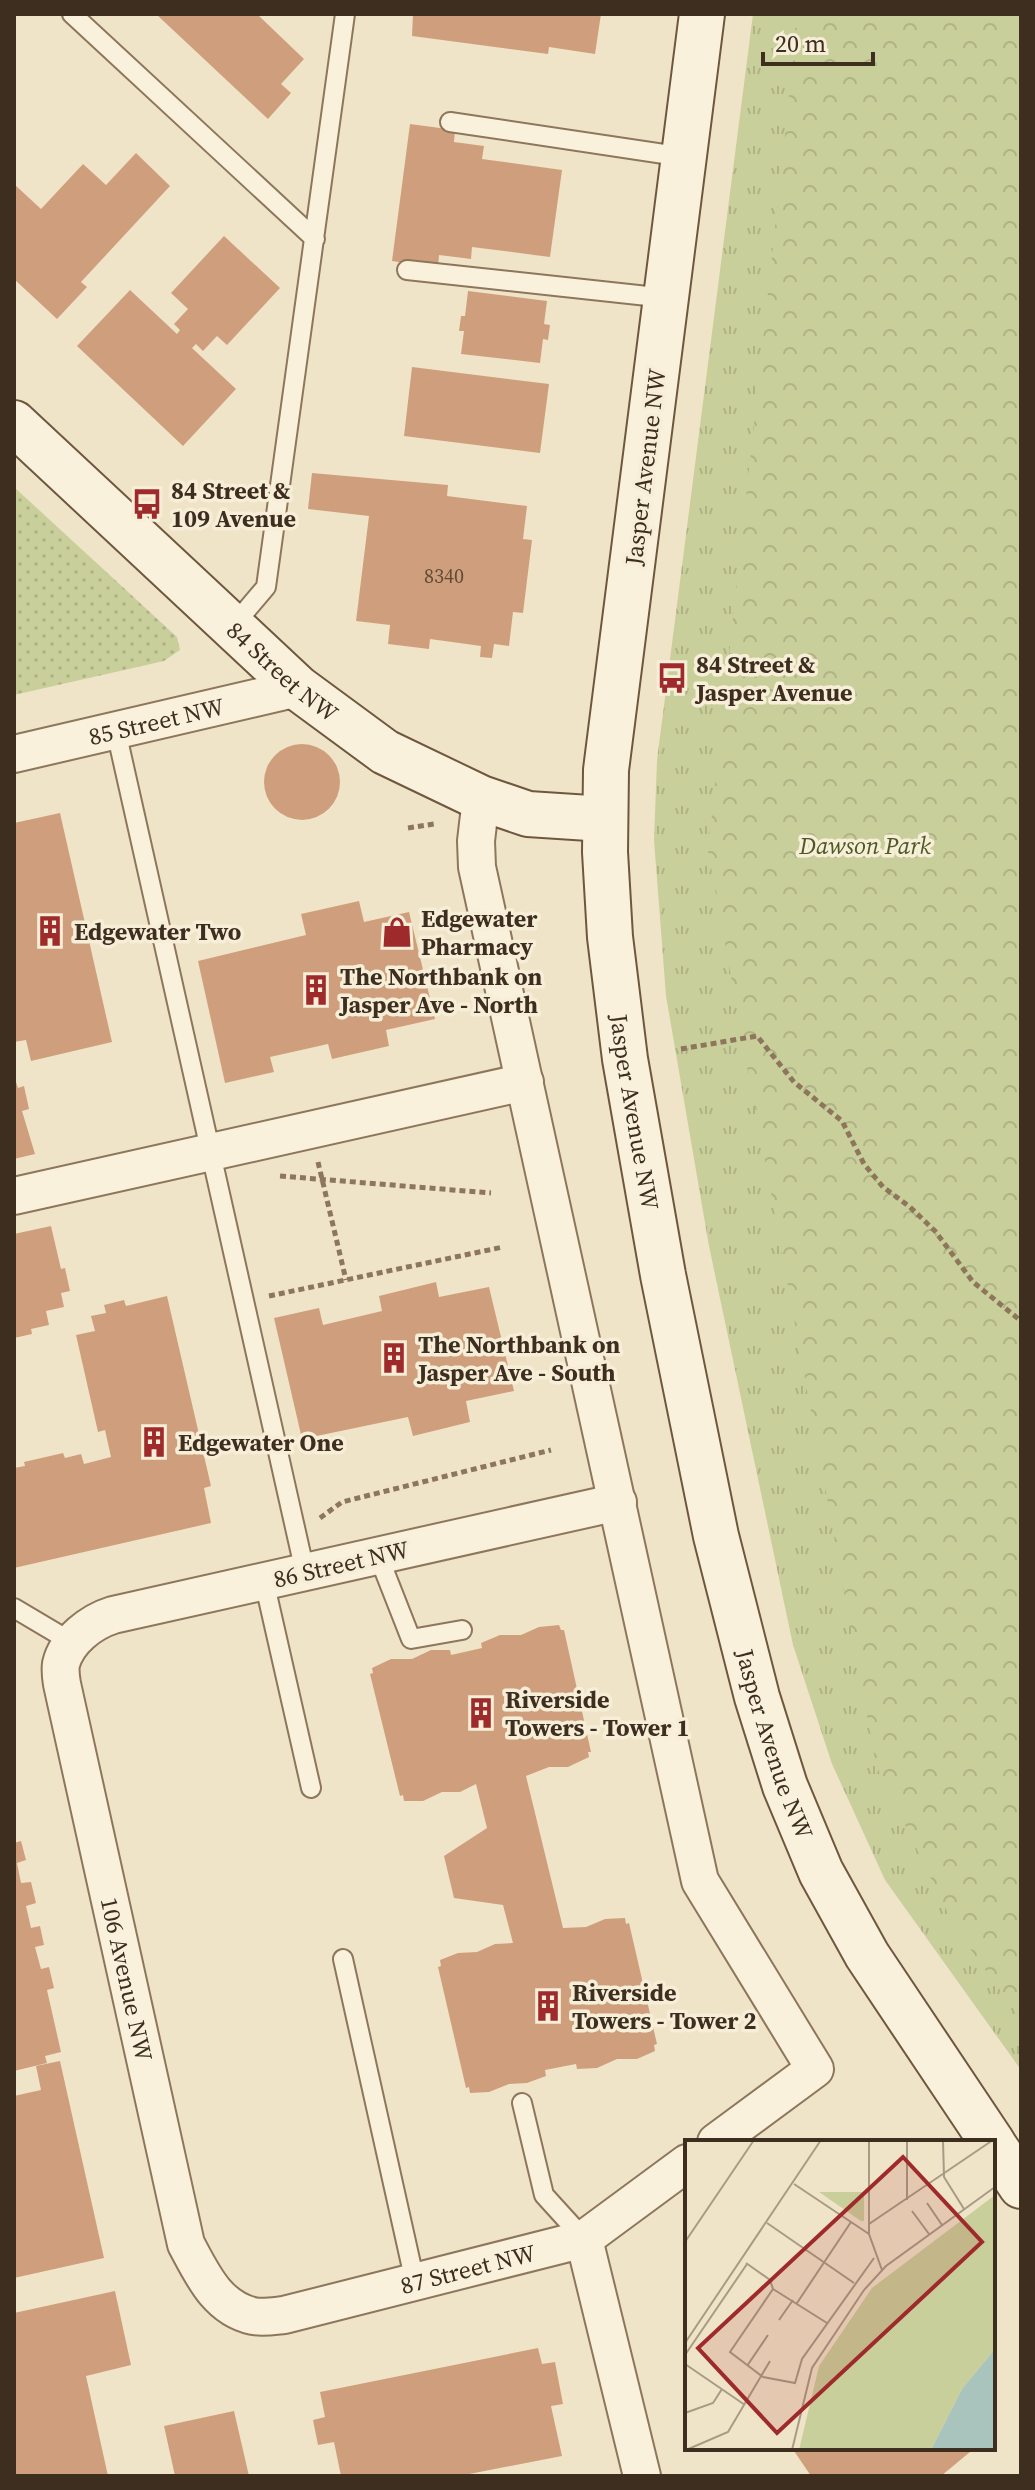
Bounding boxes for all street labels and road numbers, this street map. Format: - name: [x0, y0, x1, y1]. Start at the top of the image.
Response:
- street label: Jasper Avenue NW: [616, 367, 673, 568]
- street label: 84 Street NW: [220, 614, 345, 729]
- street label: 85 Street NW: [85, 689, 227, 753]
- street label: Jasper Avenue NW: [603, 1011, 668, 1212]
- street label: 86 Street NW: [270, 1532, 412, 1596]
- street label: Jasper Avenue NW: [729, 1645, 822, 1844]
- street label: 106 Avenue NW: [93, 1894, 161, 2064]
- street label: 87 Street NW: [397, 2236, 539, 2301]

